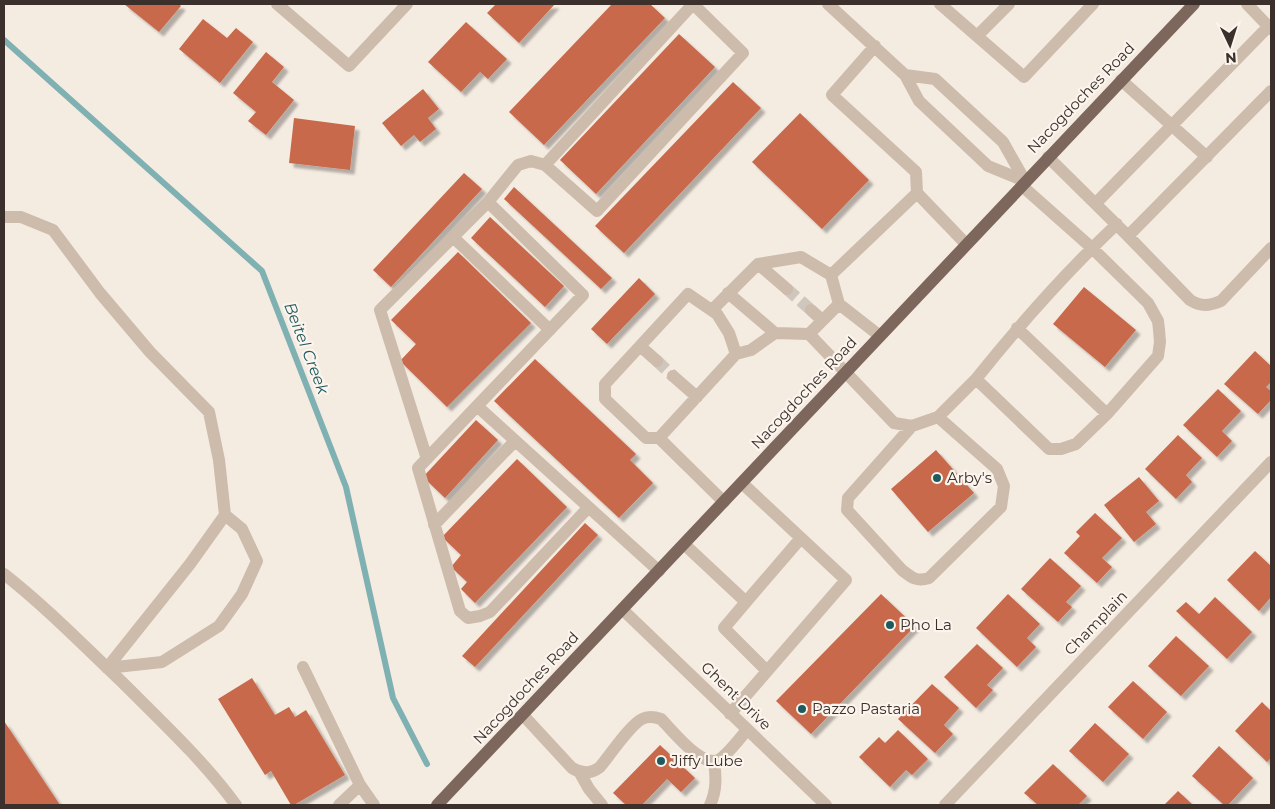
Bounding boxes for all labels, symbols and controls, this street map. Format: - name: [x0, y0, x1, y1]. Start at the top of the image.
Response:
- north arrow: [1205, 20, 1255, 70]
- street label: Nacogdoches Road: [1023, 38, 1138, 157]
- text: N: [1225, 49, 1237, 67]
- water label: Beitel Creek: [280, 300, 333, 398]
- street label: Nacogdoches Road: [747, 333, 861, 453]
- place label: Arby's: [947, 468, 992, 487]
- marker: Arby's: [931, 472, 943, 484]
- street label: Champlain: [1060, 586, 1131, 659]
- place label: Pho La: [900, 615, 952, 634]
- marker: Pho La: [884, 619, 896, 631]
- street label: Nacogdoches Road: [469, 628, 583, 748]
- street label: Ghent Drive: [697, 657, 775, 734]
- place label: Pazzo Pastaria: [812, 699, 920, 718]
- marker: Pazzo Pastaria: [796, 703, 808, 715]
- place label: Jiffy Lube: [670, 751, 743, 770]
- marker: Jiffy Lube: [655, 755, 667, 767]

